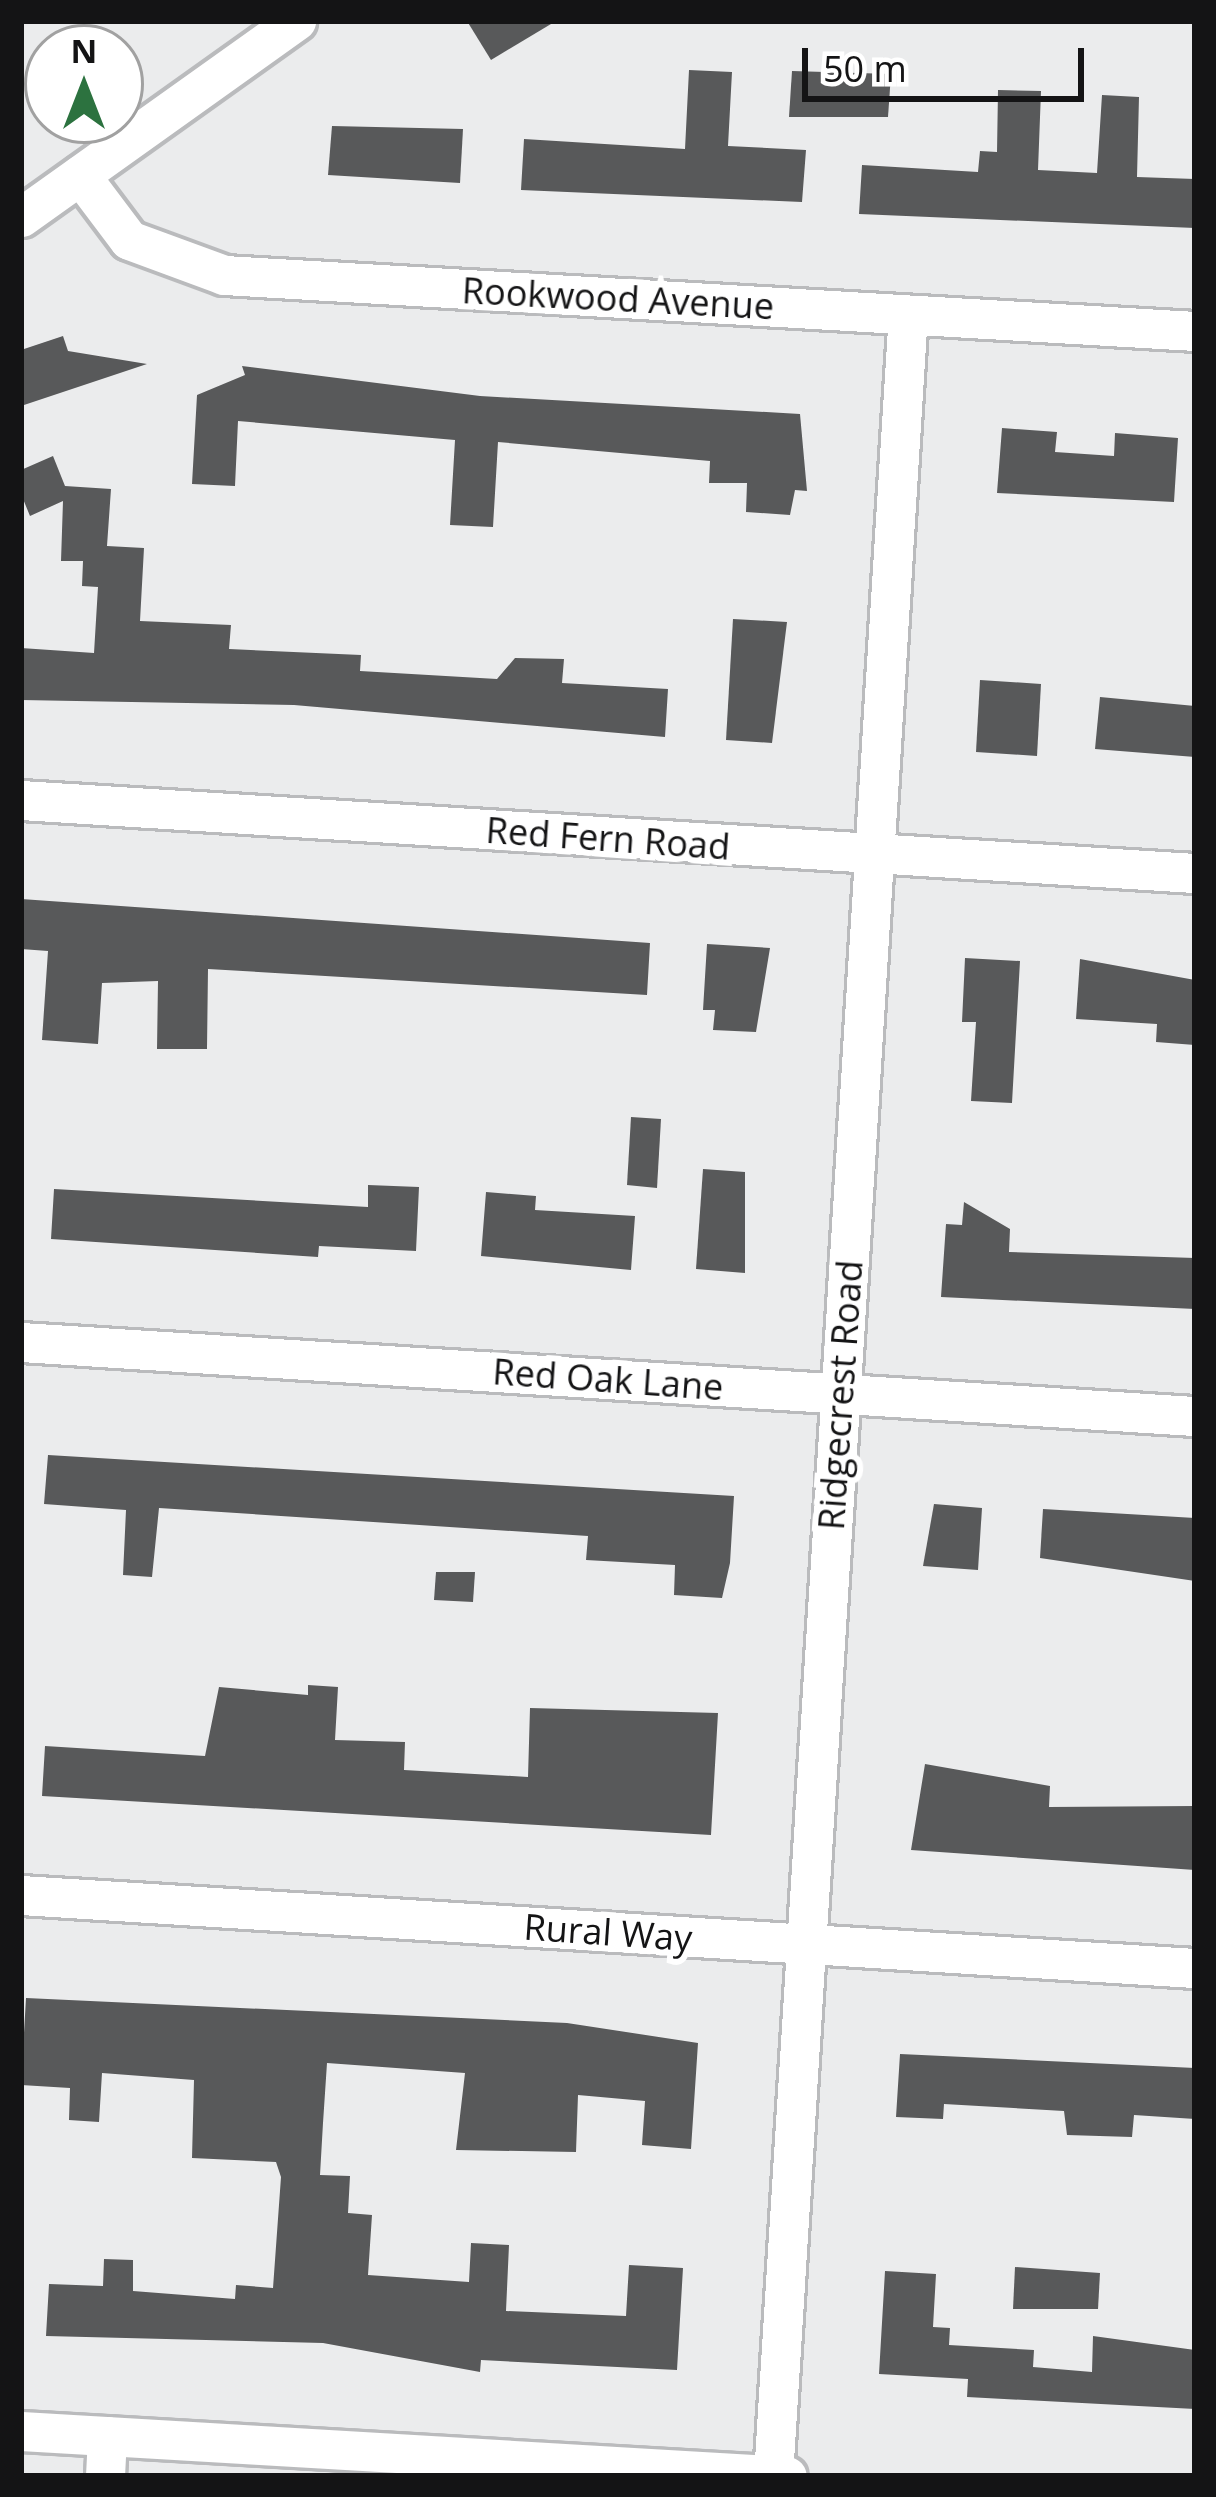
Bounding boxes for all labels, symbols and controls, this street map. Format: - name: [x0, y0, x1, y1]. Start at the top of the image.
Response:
- north arrow: [24, 24, 144, 144]
- scale bar: [808, 24, 1090, 98]
- text: N: [71, 28, 97, 73]
- text: 50 m: [823, 44, 907, 93]
- street label: Rookwood Avenue: [461, 268, 775, 328]
- street label: Red Fern Road: [484, 808, 732, 868]
- street label: Ridgecrest Road: [809, 1259, 871, 1531]
- street label: Red Oak Lane: [491, 1349, 725, 1409]
- street label: Rural Way: [522, 1905, 694, 1959]

